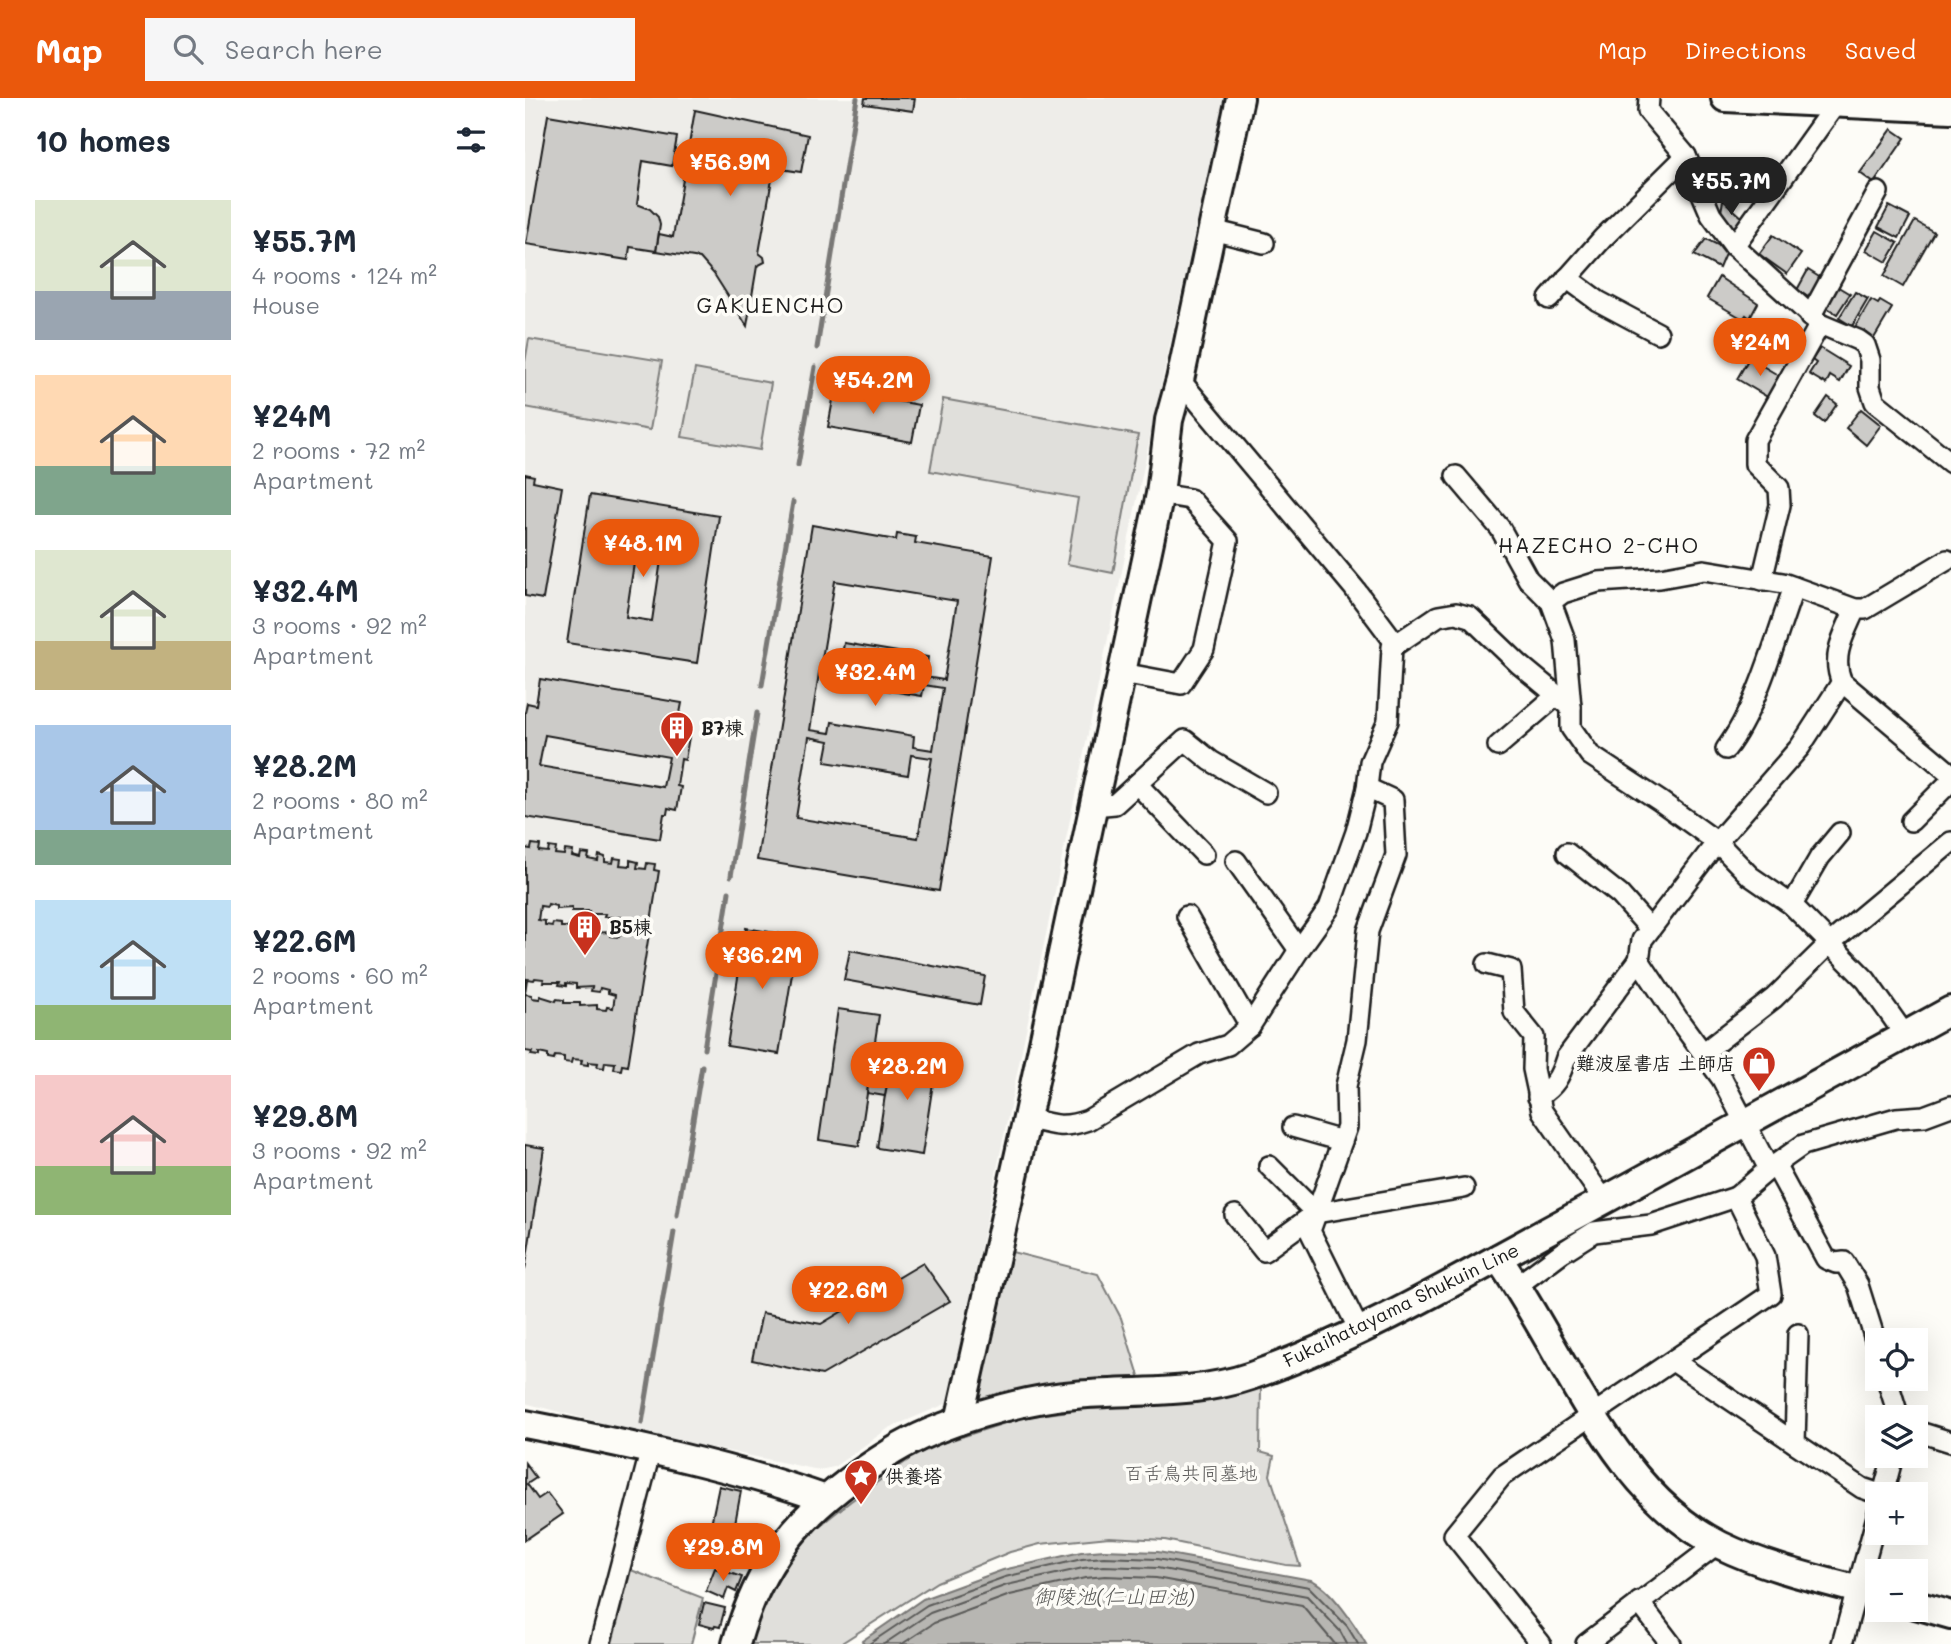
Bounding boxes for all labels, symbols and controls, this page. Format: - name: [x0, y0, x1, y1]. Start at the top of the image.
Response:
- search box: [145, 18, 635, 81]
- text: Map: [35, 28, 103, 71]
- icon: search: [169, 30, 207, 68]
- text: Search here: [225, 32, 383, 66]
- text: Map: [1598, 34, 1647, 65]
- text: Directions: [1685, 34, 1807, 65]
- text: Saved: [1845, 34, 1916, 65]
- text: 10 homes: [35, 120, 171, 160]
- icon: filters: [452, 121, 490, 159]
- pin: ¥56.9M: [673, 139, 787, 198]
- text: ¥56.9M: [689, 146, 771, 176]
- pin: ¥55.7M: [1674, 158, 1788, 217]
- text: ¥55.7M: [1691, 165, 1771, 195]
- text: ¥55.7M: [252, 220, 357, 260]
- icon: home: [91, 228, 175, 312]
- text: 4 rooms · 124 m²: [252, 260, 437, 290]
- text: House: [252, 290, 320, 320]
- district label: GAKUENCHO: [697, 291, 845, 318]
- pin: ¥24M: [1719, 318, 1801, 378]
- text: ¥24M: [1729, 326, 1791, 356]
- pin: ¥54.2M: [816, 356, 930, 416]
- text: ¥54.2M: [832, 364, 914, 394]
- text: ¥24M: [252, 395, 332, 435]
- icon: home: [91, 403, 175, 487]
- text: 2 rooms · 72 m²: [252, 435, 425, 465]
- text: Apartment: [252, 465, 374, 495]
- pin: ¥48.1M: [586, 519, 700, 579]
- text: ¥48.1M: [603, 527, 683, 557]
- district label: HAZECHO 2-CHO: [1498, 531, 1700, 558]
- text: ¥32.4M: [252, 570, 359, 610]
- icon: home: [91, 578, 175, 662]
- text: 3 rooms · 92 m²: [252, 610, 427, 640]
- text: Apartment: [252, 640, 374, 670]
- pin: ¥32.4M: [818, 648, 932, 708]
- text: ¥32.4M: [834, 656, 916, 686]
- building icon: B7棟: [658, 709, 696, 758]
- place label: B7棟: [701, 715, 743, 740]
- text: ¥28.2M: [252, 745, 357, 785]
- icon: home: [91, 753, 175, 837]
- text: 2 rooms · 80 m²: [252, 785, 428, 815]
- text: Apartment: [252, 815, 374, 845]
- building icon: B5棟: [566, 908, 604, 957]
- place label: B5棟: [609, 914, 652, 939]
- text: ¥22.6M: [252, 920, 357, 960]
- icon: home: [91, 928, 175, 1012]
- pin: ¥36.2M: [705, 932, 819, 991]
- text: ¥36.2M: [721, 939, 803, 969]
- text: 2 rooms · 60 m²: [252, 960, 428, 990]
- text: Apartment: [252, 990, 374, 1020]
- pin: ¥28.2M: [850, 1042, 964, 1102]
- shop icon: 難波屋書店 土師店: [1740, 1044, 1778, 1093]
- text: ¥28.2M: [867, 1050, 947, 1080]
- place label: 難波屋書店 土師店: [1576, 1050, 1735, 1075]
- text: ¥29.8M: [252, 1095, 359, 1135]
- icon: home: [91, 1103, 175, 1187]
- text: 3 rooms · 92 m²: [252, 1135, 427, 1165]
- text: Apartment: [252, 1165, 374, 1195]
- street label: Fukaihatayama Shukuin Line: [1279, 1237, 1523, 1373]
- pin: ¥22.6M: [791, 1266, 905, 1326]
- text: ¥22.6M: [808, 1274, 888, 1304]
- map controls: [1865, 1328, 1928, 1622]
- button: locate: [1865, 1328, 1928, 1391]
- button: layers: [1865, 1405, 1928, 1468]
- place icon: 供養塔: [842, 1457, 880, 1506]
- park label: 百舌鳥共同墓地: [1124, 1460, 1258, 1485]
- place label: 供養塔: [885, 1463, 942, 1488]
- button: +: [1865, 1482, 1928, 1545]
- pin: ¥29.8M: [666, 1524, 780, 1583]
- text: ¥29.8M: [682, 1531, 764, 1561]
- button: −: [1865, 1559, 1928, 1622]
- water label: 御陵池(仁山田池): [1033, 1582, 1195, 1609]

